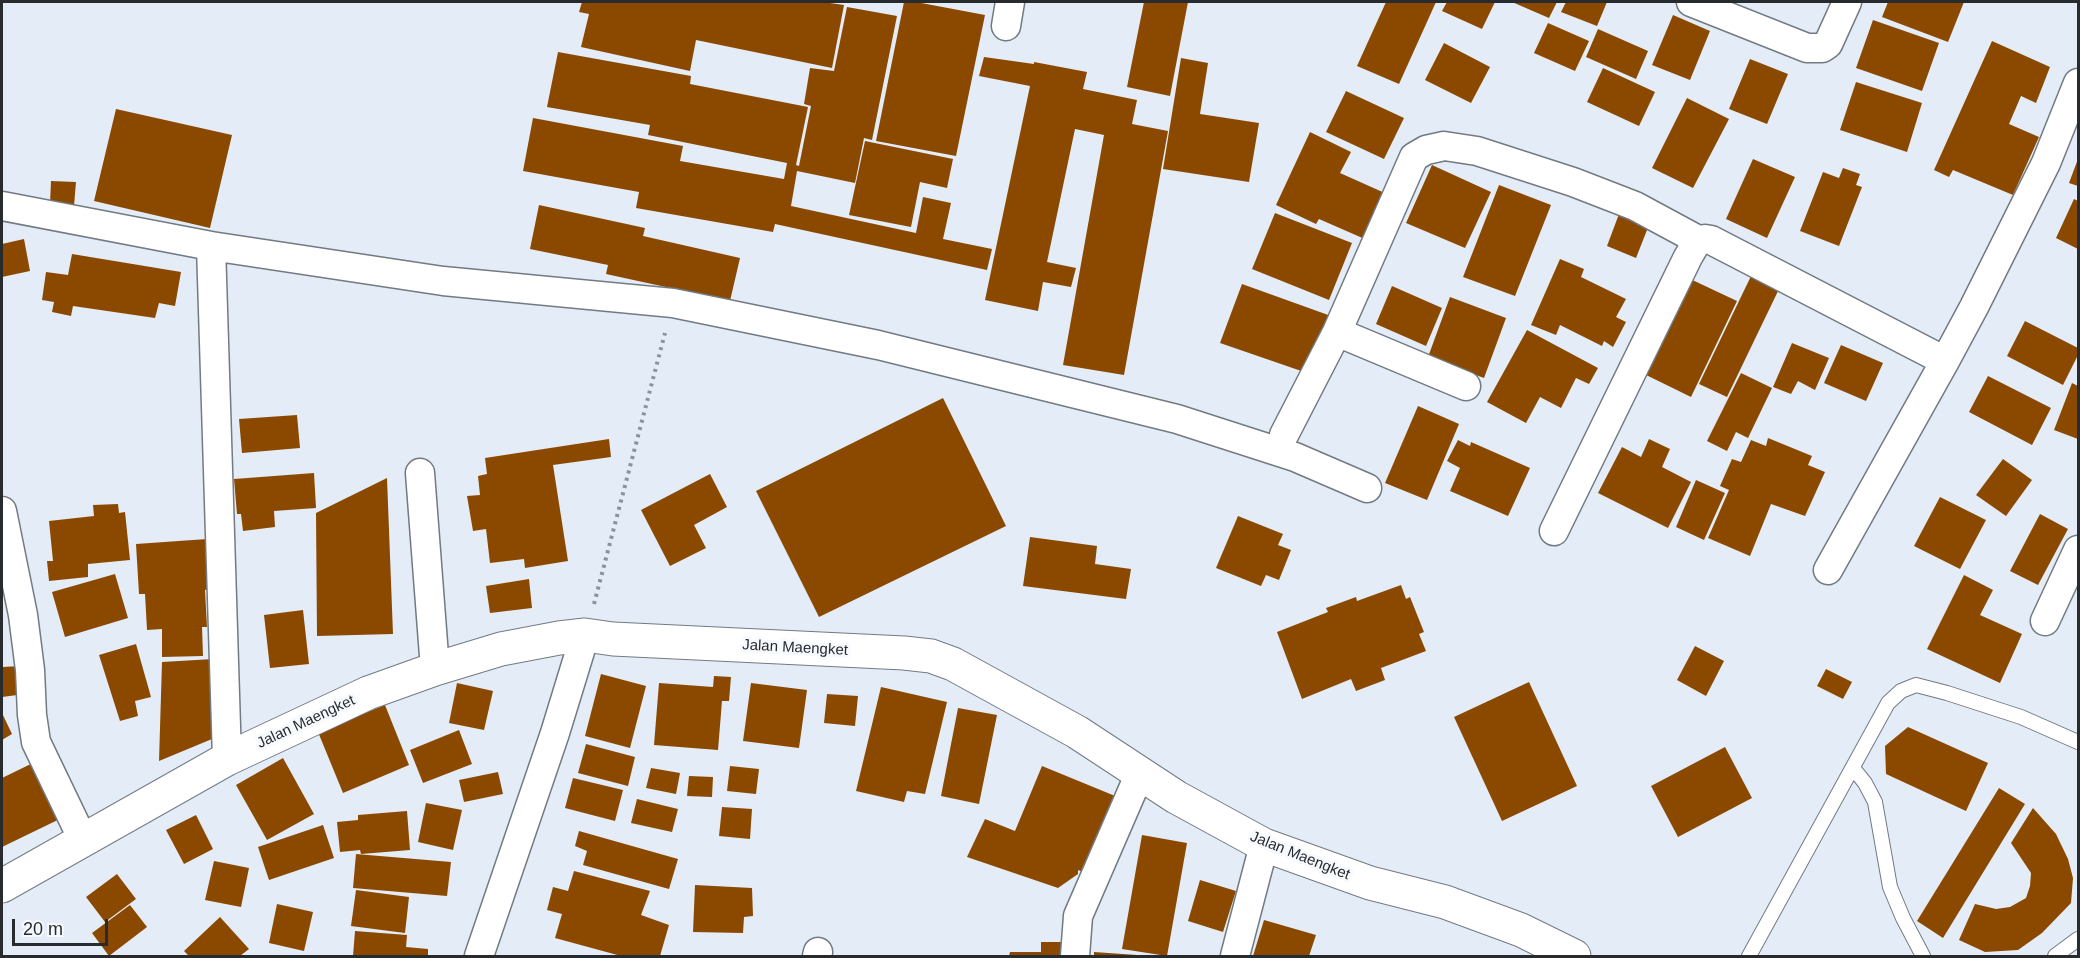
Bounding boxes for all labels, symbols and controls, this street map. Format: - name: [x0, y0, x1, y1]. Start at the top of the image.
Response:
- street label: Jalan Maengket: [742, 636, 848, 660]
- street label: Jalan Maengket: [254, 691, 358, 753]
- street label: Jalan Maengket: [1248, 828, 1352, 884]
- scale bar: [15, 907, 111, 945]
- text: 20 m: [23, 919, 63, 939]

